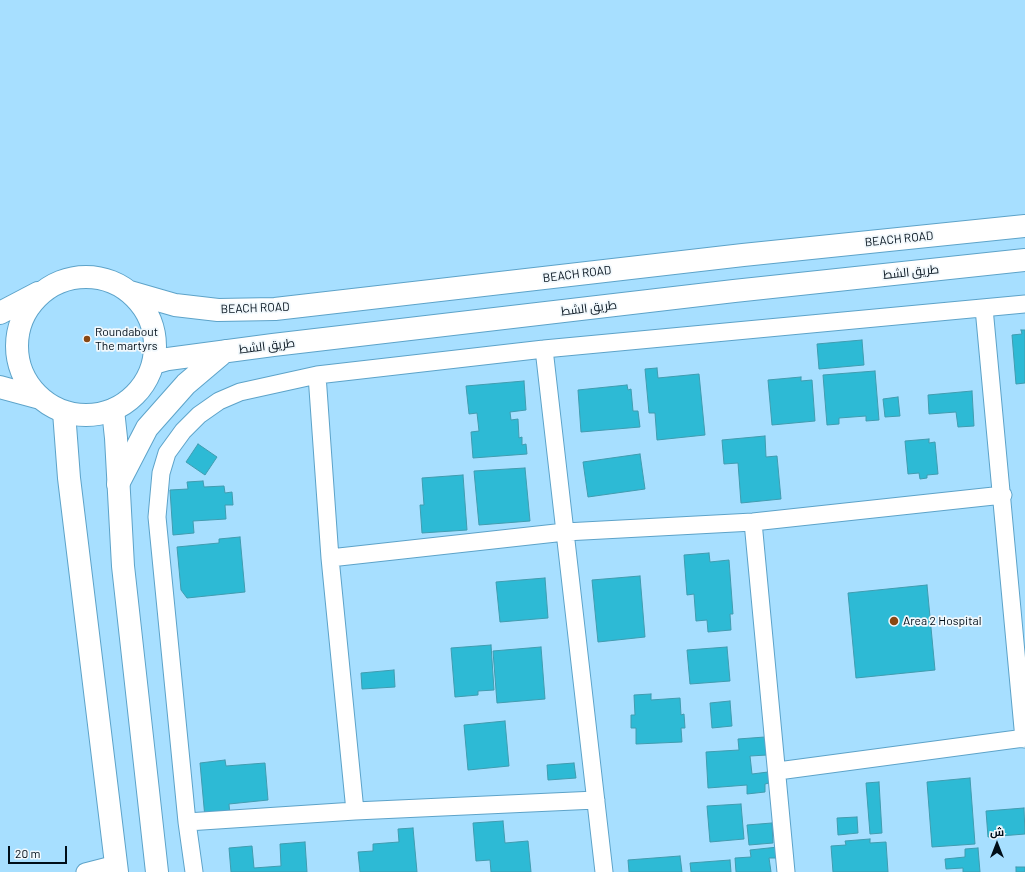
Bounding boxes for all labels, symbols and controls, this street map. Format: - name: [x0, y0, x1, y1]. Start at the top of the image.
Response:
- street label: BEACH ROAD: [864, 228, 934, 250]
- street label: طريق الشط: [882, 262, 940, 282]
- street label: BEACH ROAD: [542, 263, 612, 285]
- street label: طريق الشط: [560, 297, 618, 319]
- street label: BEACH ROAD: [220, 300, 290, 316]
- place label: Roundabout The martyrs: [95, 325, 158, 353]
- marker: Roundabout The martyrs: [82, 334, 92, 344]
- street label: طريق الشط: [238, 335, 296, 357]
- place label: Area 2 Hospital: [903, 614, 981, 628]
- marker: Area 2 Hospital: [888, 615, 900, 627]
- north arrow: [977, 824, 1017, 864]
- text: ش: [990, 825, 1004, 838]
- scale bar: [10, 838, 69, 864]
- text: 20 m: [15, 846, 41, 860]

